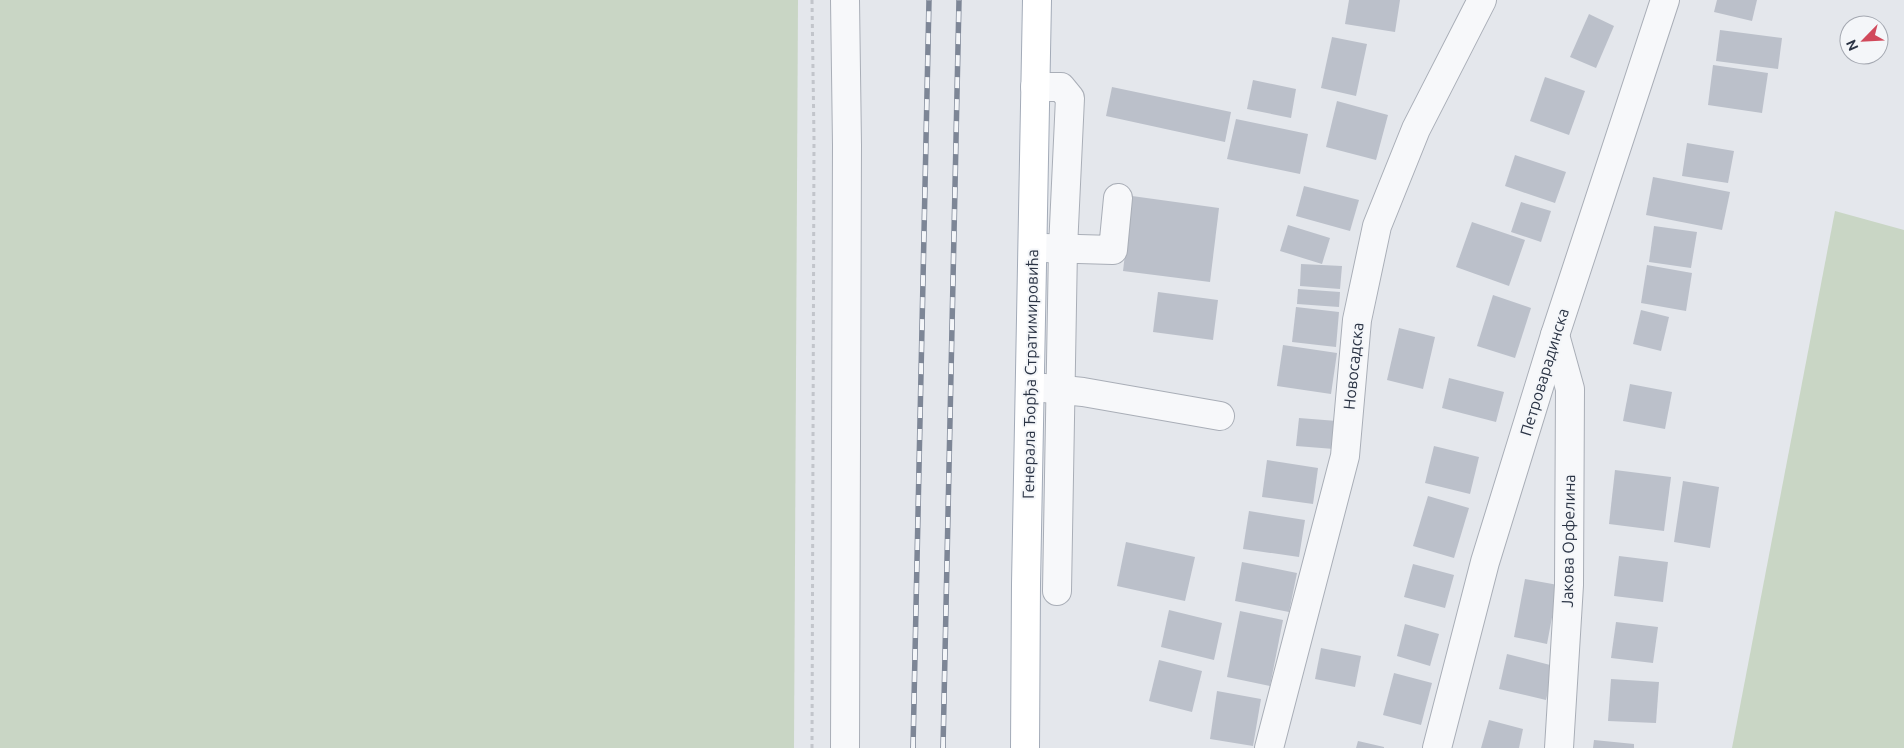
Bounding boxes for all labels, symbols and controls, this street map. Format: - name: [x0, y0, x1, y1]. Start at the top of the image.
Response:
- north arrow: [1839, 15, 1889, 65]
- text: N: [1843, 37, 1862, 53]
- street label: Генерала Ђорђа Стратимировића: [1019, 249, 1041, 499]
- street label: Петроварадинска: [1516, 306, 1572, 438]
- street label: Новосадска: [1339, 321, 1367, 411]
- street label: Јакова Орфелина: [1558, 474, 1578, 608]

